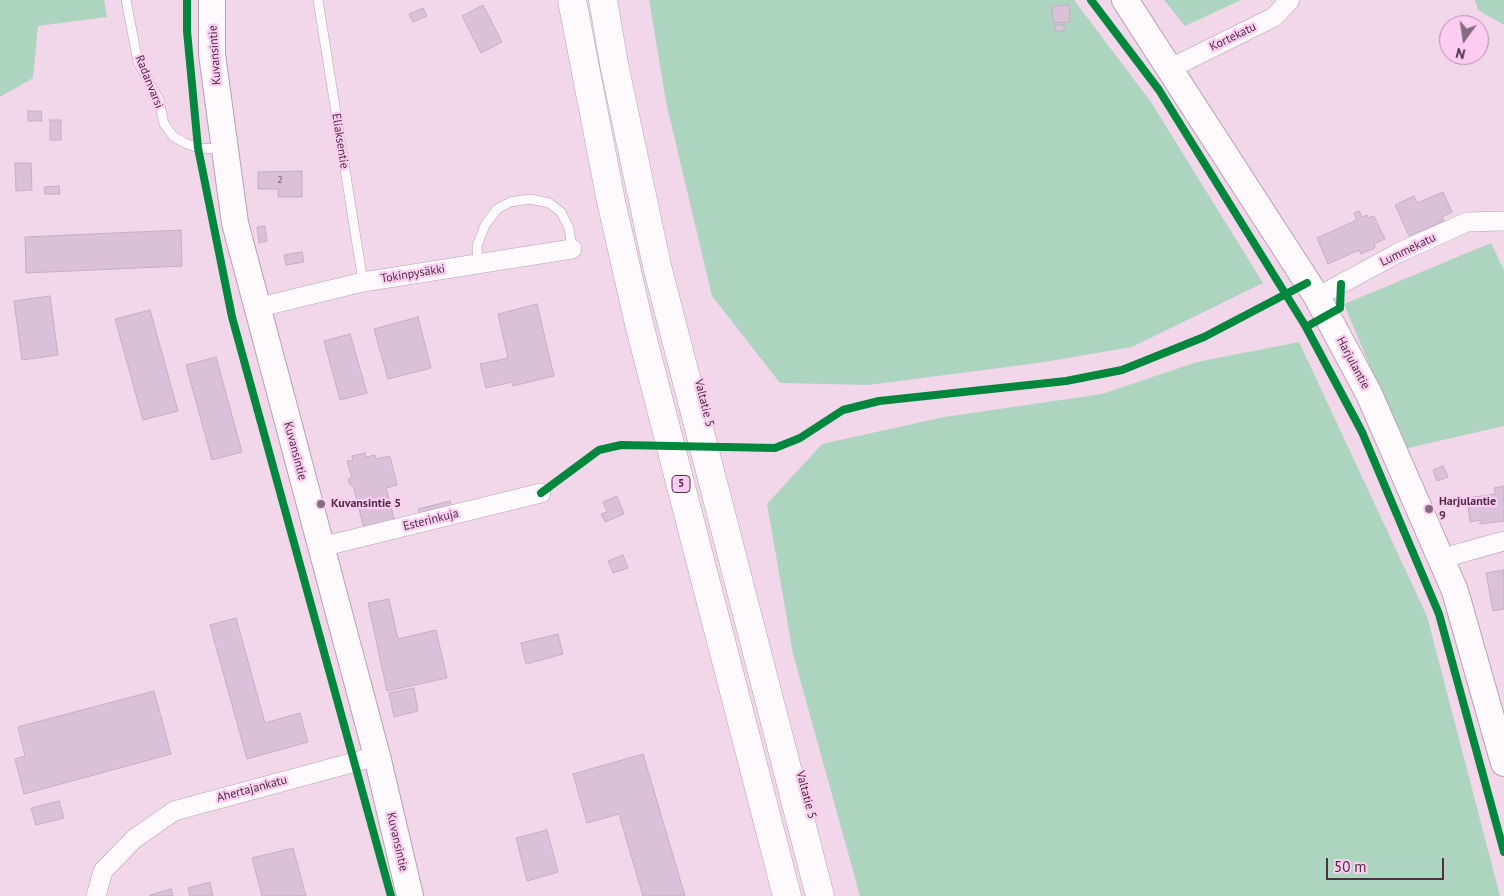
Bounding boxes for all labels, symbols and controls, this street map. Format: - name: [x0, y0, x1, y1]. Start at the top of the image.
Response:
- north arrow: [1439, 15, 1489, 65]
- street label: Kortekatu: [1207, 20, 1259, 54]
- street label: Kuvansintie: [206, 25, 224, 85]
- text: N: [1454, 44, 1467, 63]
- street label: Radanvarsi: [132, 53, 166, 111]
- street label: Eliaksentie: [329, 112, 351, 170]
- house number: 2: [277, 174, 283, 186]
- street label: Lummekatu: [1378, 230, 1438, 270]
- street label: Tokinpysäkki: [380, 262, 446, 286]
- street label: Harjulantie: [1333, 334, 1373, 392]
- street label: Valtatie 5: [691, 378, 717, 428]
- street label: Kuvansintie: [280, 420, 310, 482]
- road number: 5: [672, 476, 690, 492]
- place label: Harjulantie 9: [1439, 495, 1496, 523]
- place label: Kuvansintie 5: [331, 497, 401, 511]
- marker: Kuvansintie 5: [315, 498, 327, 510]
- marker: Harjulantie 9: [1423, 503, 1435, 515]
- street label: Esterinkuja: [402, 506, 460, 534]
- street label: Valtatie 5: [793, 770, 819, 820]
- street label: Ahertajankatu: [215, 773, 289, 805]
- street label: Kuvansintie: [383, 811, 411, 873]
- scale bar: [1329, 848, 1446, 880]
- text: 50 m: [1334, 857, 1367, 876]

